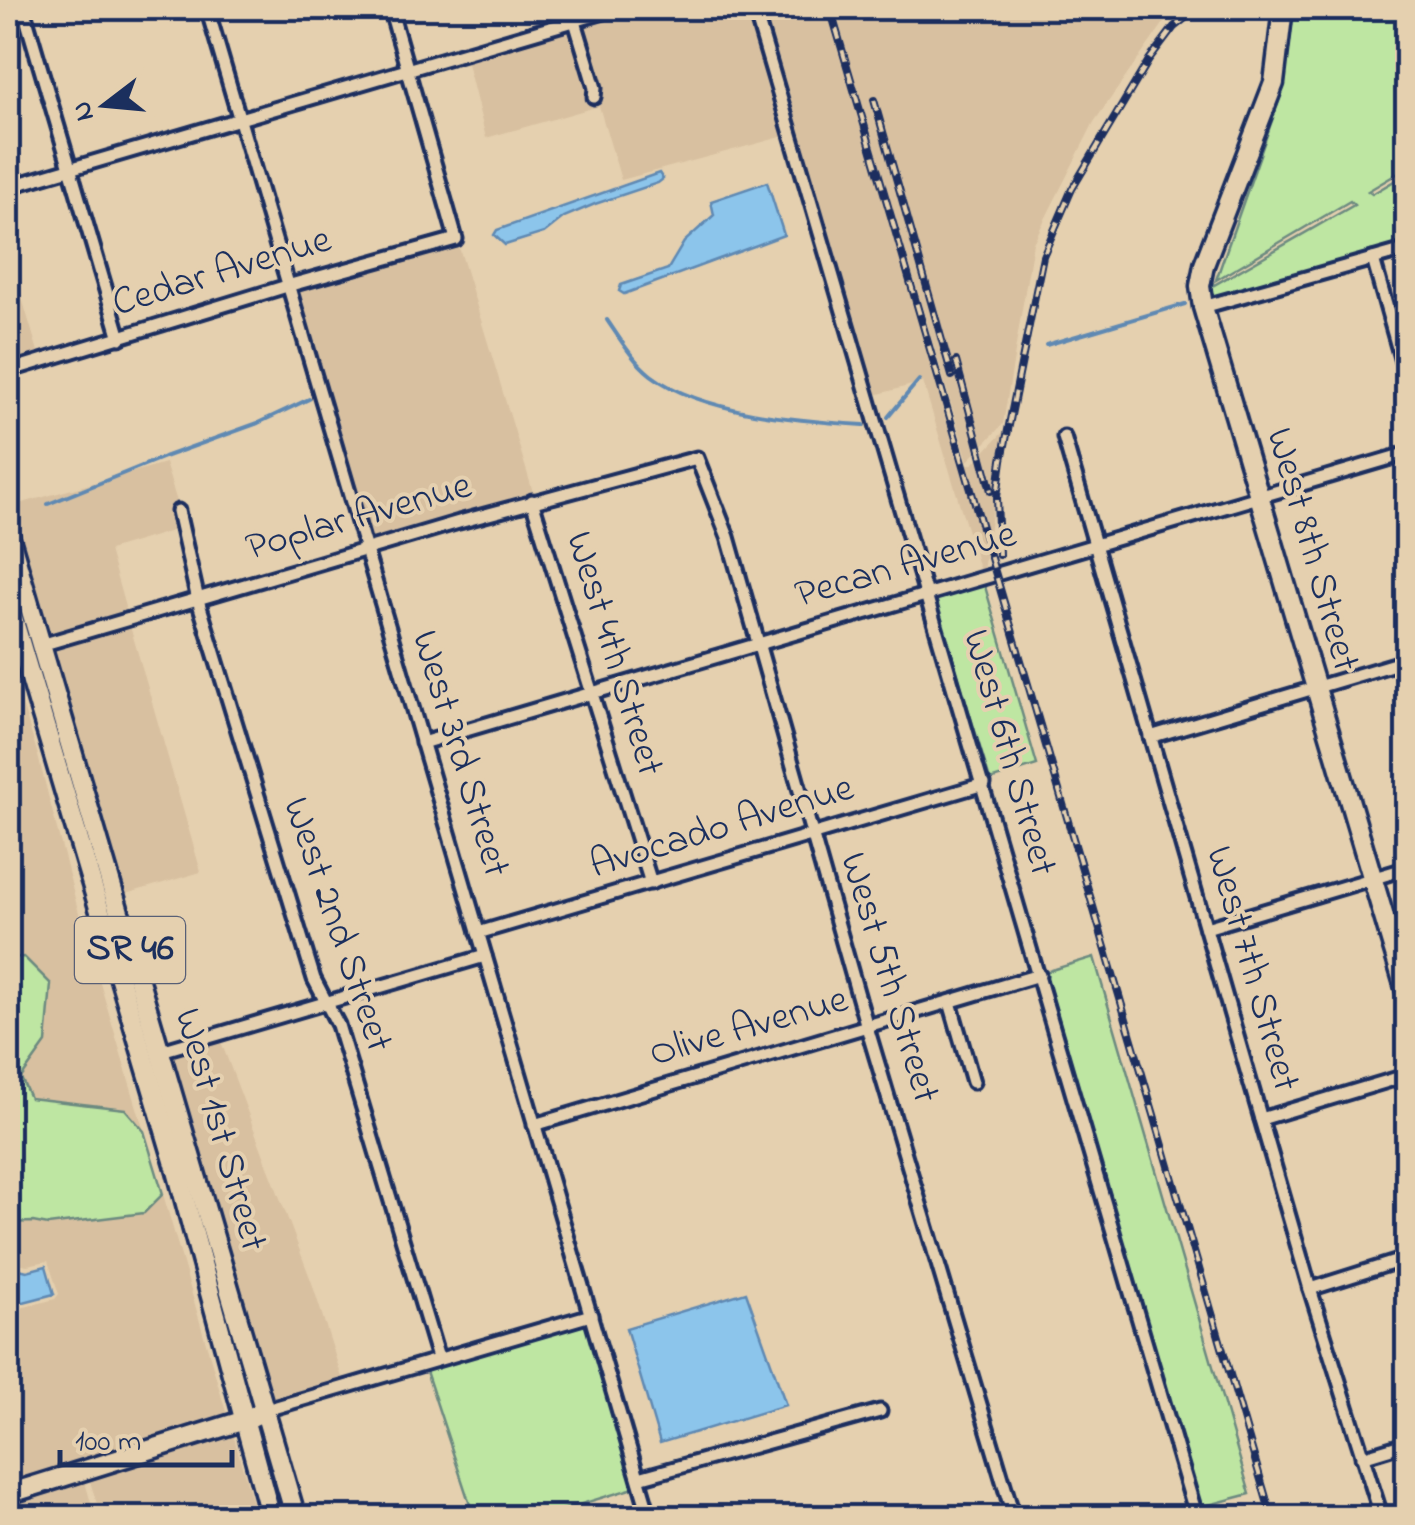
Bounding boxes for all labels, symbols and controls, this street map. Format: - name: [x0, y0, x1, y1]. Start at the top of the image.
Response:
- north arrow: [55, 55, 155, 155]
- text: N: [62, 96, 107, 126]
- street label: Cedar Avenue: [105, 212, 339, 334]
- street label: West 8th Street: [1248, 421, 1374, 679]
- street label: Poplar Avenue: [239, 458, 479, 578]
- street label: Pecan Avenue: [789, 506, 1023, 626]
- street label: West 4th Street: [548, 525, 678, 783]
- street label: West 3rd Street: [394, 623, 524, 885]
- street label: West 6th Street: [945, 623, 1071, 883]
- street label: Avocado Avenue: [583, 760, 861, 896]
- street label: West 2nd Street: [265, 790, 407, 1060]
- street label: West 7th Street: [1188, 840, 1314, 1098]
- street label: West 5th Street: [822, 846, 954, 1110]
- road number: SR 46: [75, 917, 185, 983]
- street label: Olive Avenue: [643, 971, 855, 1085]
- street label: West 1st Street: [156, 1002, 282, 1258]
- scale bar: [60, 1405, 232, 1467]
- text: 100 m: [75, 1421, 141, 1465]

